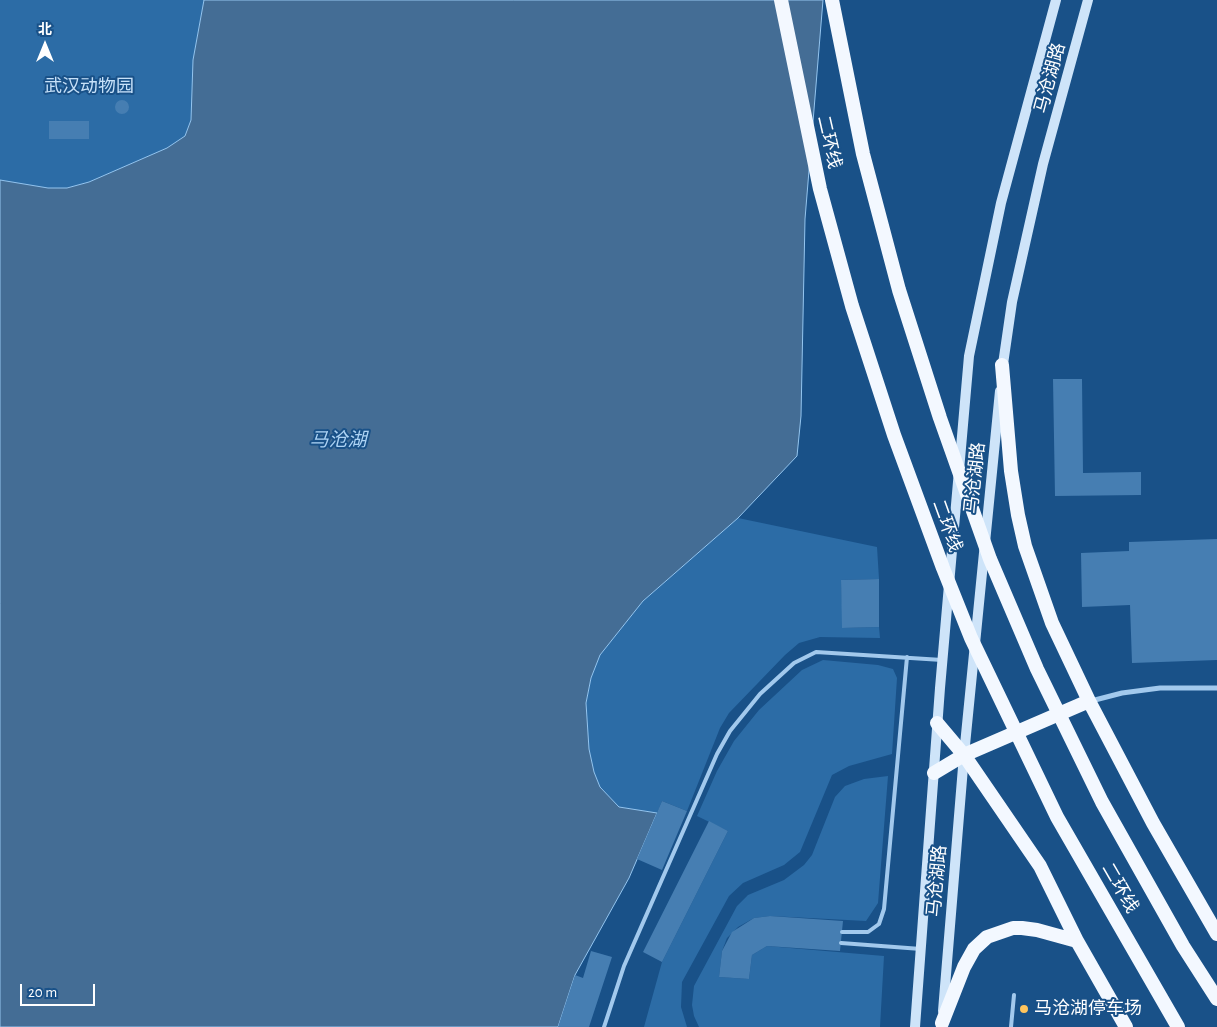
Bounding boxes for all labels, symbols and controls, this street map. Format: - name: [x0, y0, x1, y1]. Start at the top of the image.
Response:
- north arrow: [20, 20, 70, 70]
- text: 北: [38, 23, 52, 37]
- street label: 马沧湖路: [1030, 40, 1070, 116]
- park label: 武汉动物园: [44, 76, 134, 98]
- street label: 二环线: [812, 113, 846, 171]
- water label: 马沧湖: [310, 429, 366, 451]
- street label: 马沧湖路: [960, 441, 990, 515]
- street label: 二环线: [928, 497, 966, 555]
- street label: 马沧湖路: [923, 844, 951, 918]
- street label: 二环线: [1097, 859, 1143, 917]
- scale bar: [22, 974, 98, 1006]
- text: 20 m: [28, 985, 57, 1000]
- place label: 马沧湖停车场: [1034, 998, 1142, 1020]
- marker: 马沧湖停车场: [1018, 1003, 1030, 1015]

